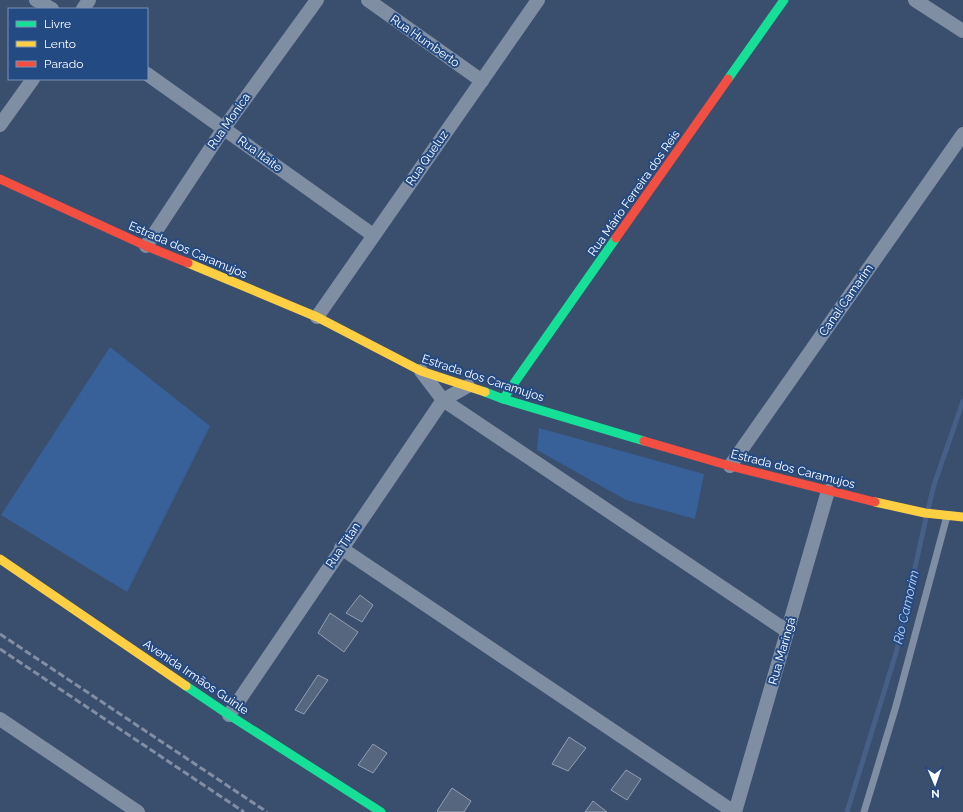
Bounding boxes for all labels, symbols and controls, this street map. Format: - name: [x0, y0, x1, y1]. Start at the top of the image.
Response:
- legend: [8, 8, 148, 80]
- street label: Rua Humberto: [388, 12, 462, 70]
- text: Livre: [44, 17, 71, 31]
- text: Lento: [44, 37, 76, 51]
- text: Parado: [44, 57, 83, 71]
- street label: Rua Monica: [205, 90, 253, 152]
- street label: Rua Mário Ferreira dos Reis: [585, 127, 683, 259]
- street label: Rua Queluz: [403, 128, 451, 188]
- street label: Rua Itaite: [235, 133, 285, 175]
- street label: Estrada dos Caramujos: [127, 219, 250, 281]
- street label: Canal Camarim: [816, 261, 876, 339]
- street label: Estrada dos Caramujos: [420, 352, 546, 404]
- street label: Estrada dos Caramujos: [729, 447, 857, 491]
- street label: Rua Titan: [323, 520, 363, 570]
- water label: Rio Camorim: [890, 569, 922, 645]
- street label: Rua Maringá: [766, 616, 798, 686]
- street label: Avenida Irmãos Guinle: [141, 637, 251, 717]
- north arrow: [915, 764, 955, 804]
- text: N: [931, 787, 940, 800]

